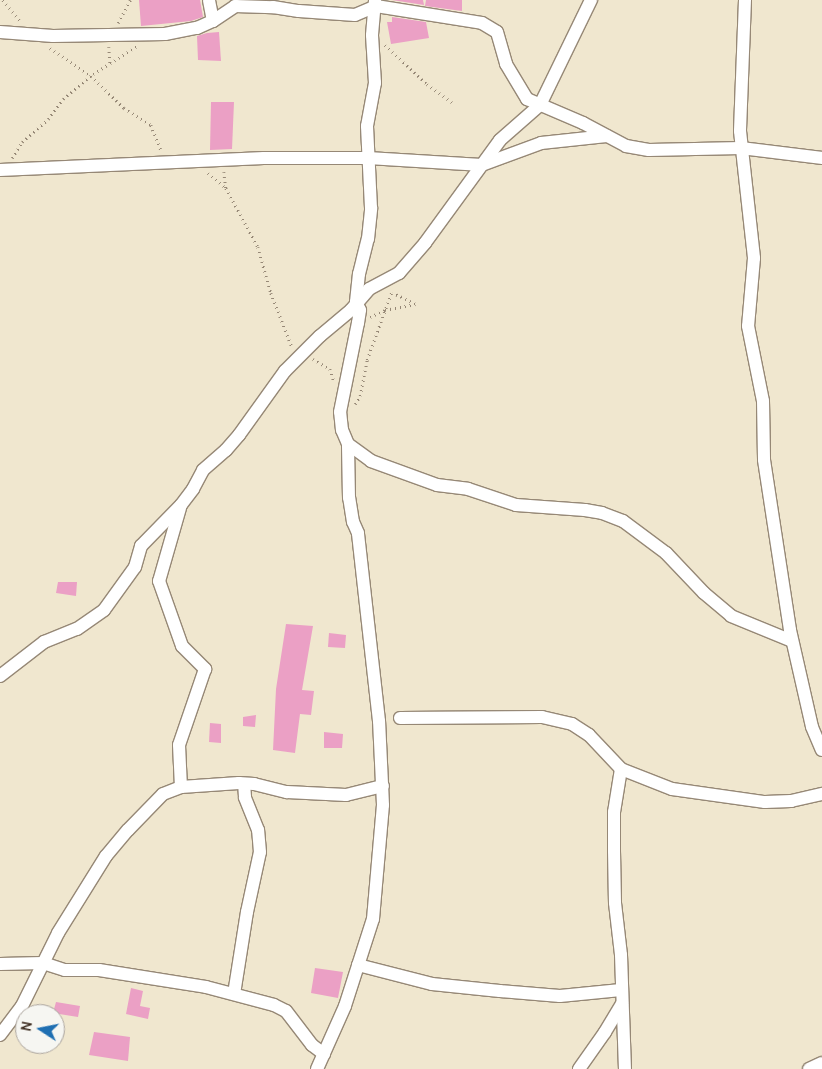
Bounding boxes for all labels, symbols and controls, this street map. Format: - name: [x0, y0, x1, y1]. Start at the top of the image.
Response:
- north arrow: [15, 1004, 65, 1054]
- text: N: [16, 1020, 36, 1033]

